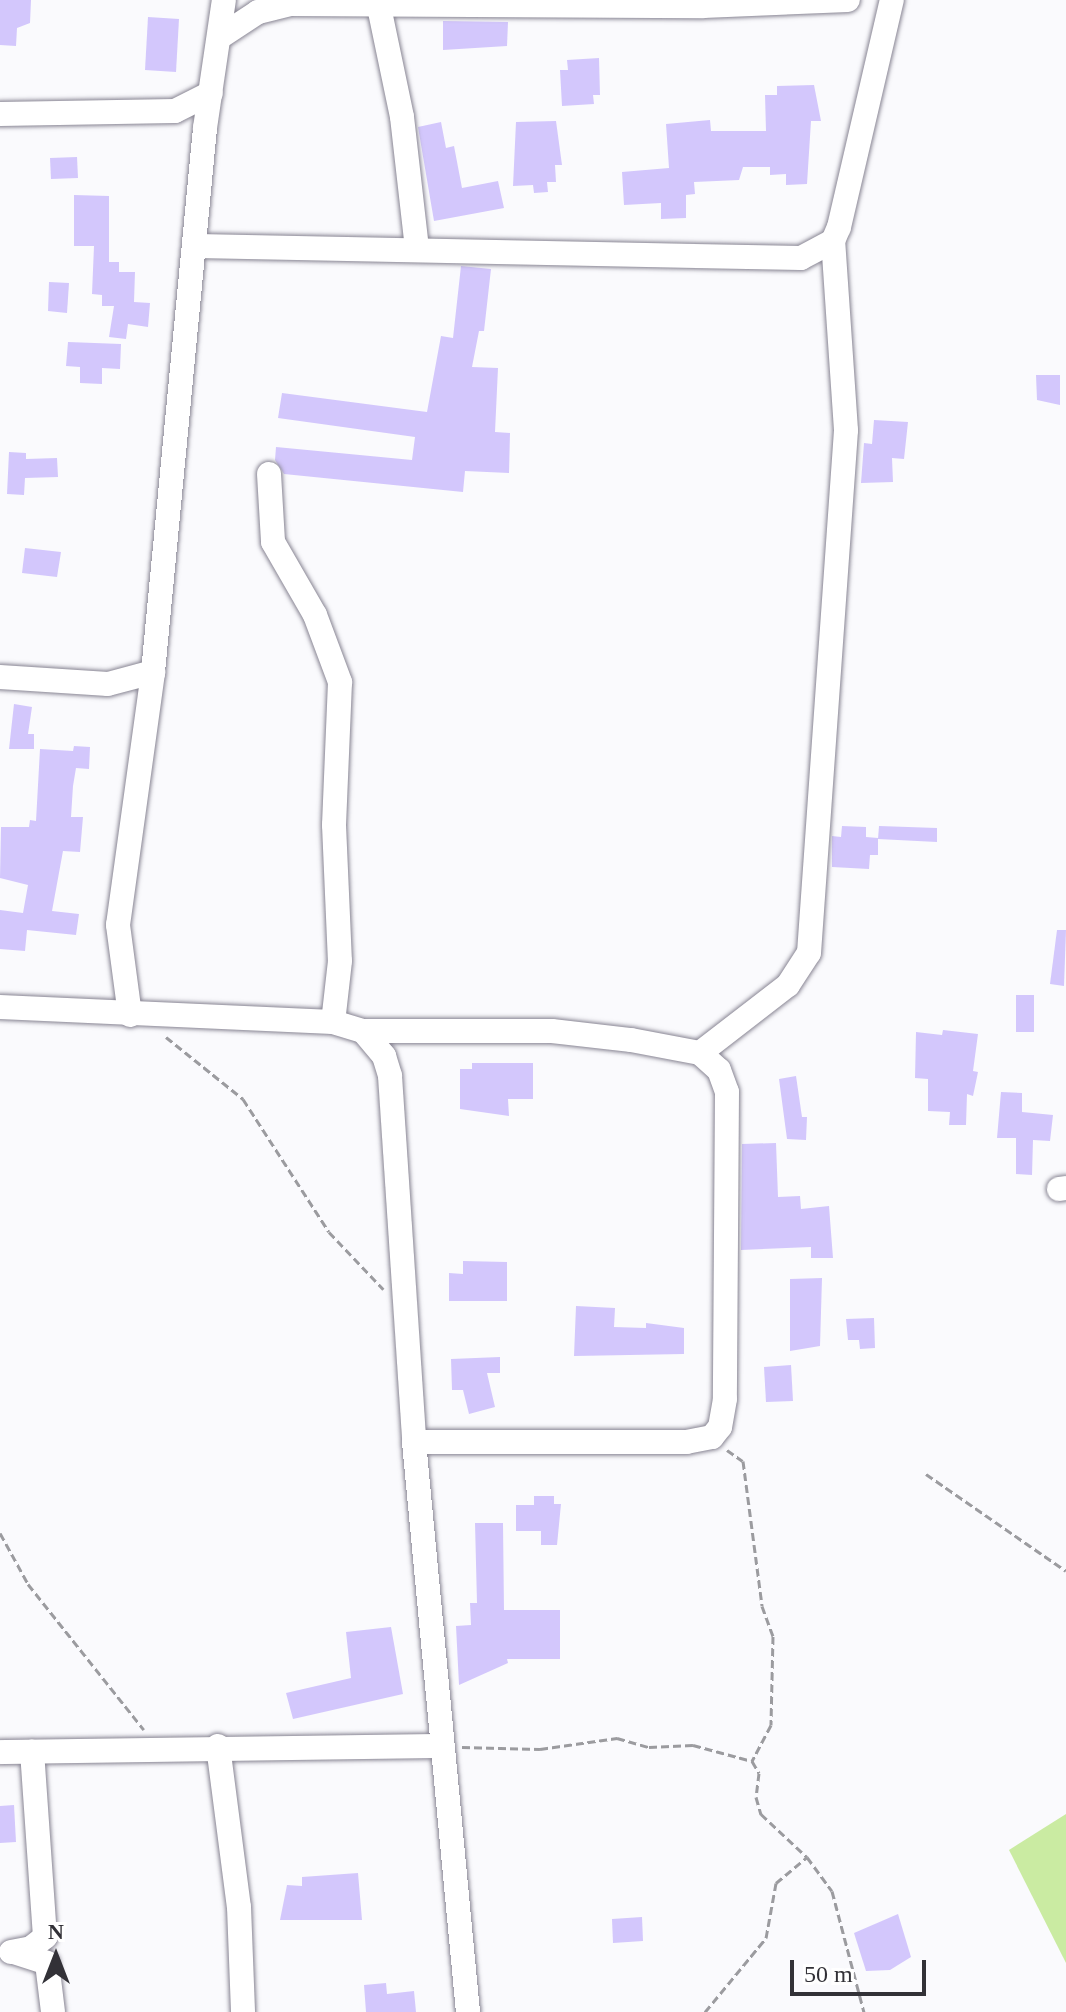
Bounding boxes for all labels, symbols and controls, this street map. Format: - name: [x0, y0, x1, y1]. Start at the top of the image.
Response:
- north arrow: [16, 1916, 96, 1996]
- text: N: [48, 1919, 64, 1944]
- scale bar: [794, 1944, 930, 1994]
- text: 50 m: [804, 1961, 853, 1987]

